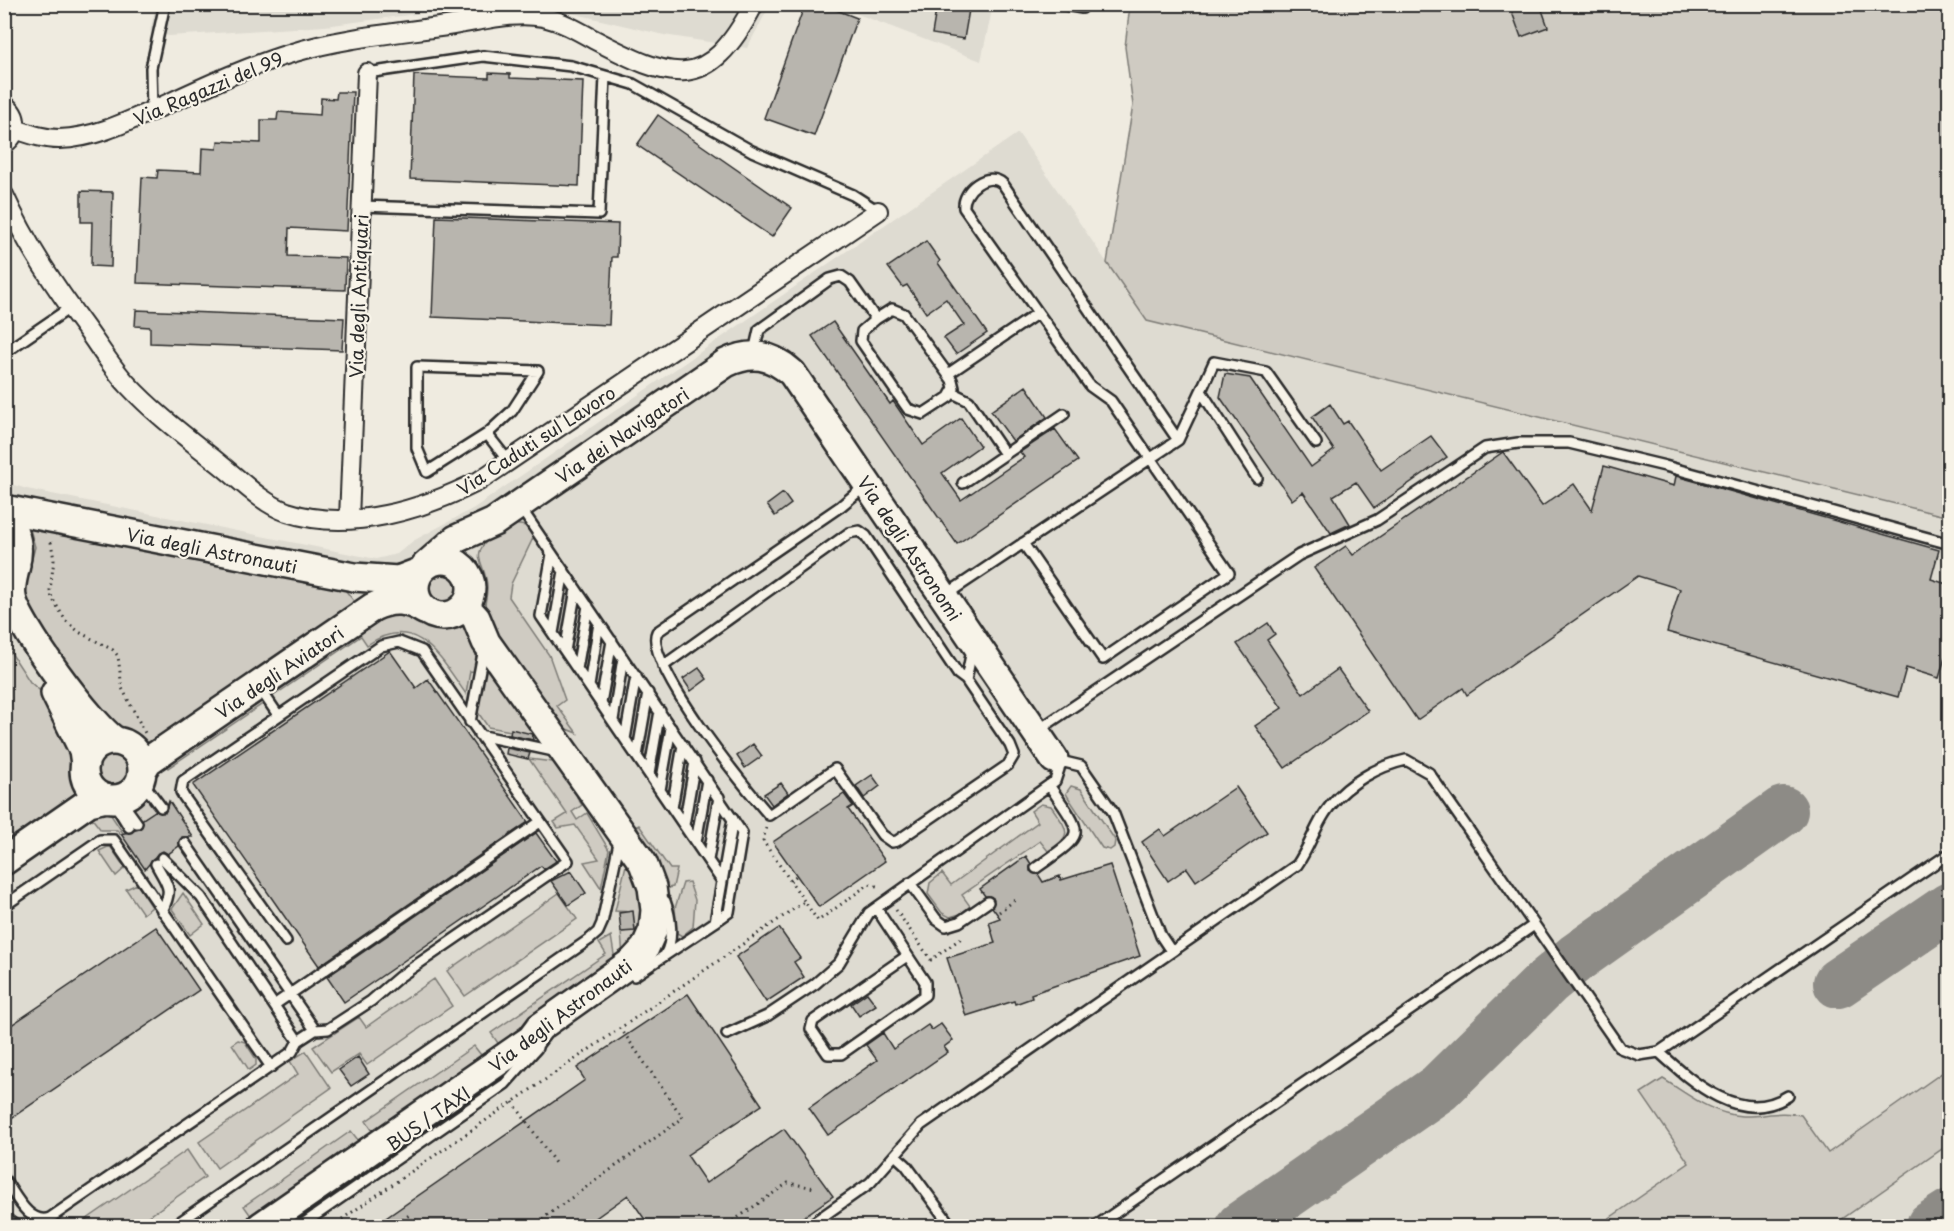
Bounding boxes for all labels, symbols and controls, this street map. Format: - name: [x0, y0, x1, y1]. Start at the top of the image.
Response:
- street label: Via Ragazzi del 99: [129, 44, 287, 132]
- street label: Via degli Antiquari: [342, 214, 374, 378]
- street label: Via Caduti sul Lavoro: [451, 379, 621, 501]
- street label: Via dei Navigatori: [550, 380, 694, 490]
- street label: Via degli Astronomi: [851, 470, 969, 626]
- street label: Via degli Astronauti: [124, 520, 300, 580]
- street label: Via degli Aviatori: [209, 619, 349, 725]
- street label: Via degli Astronauti: [483, 952, 637, 1078]
- street label: BUS / TAXI: [380, 1079, 476, 1157]

